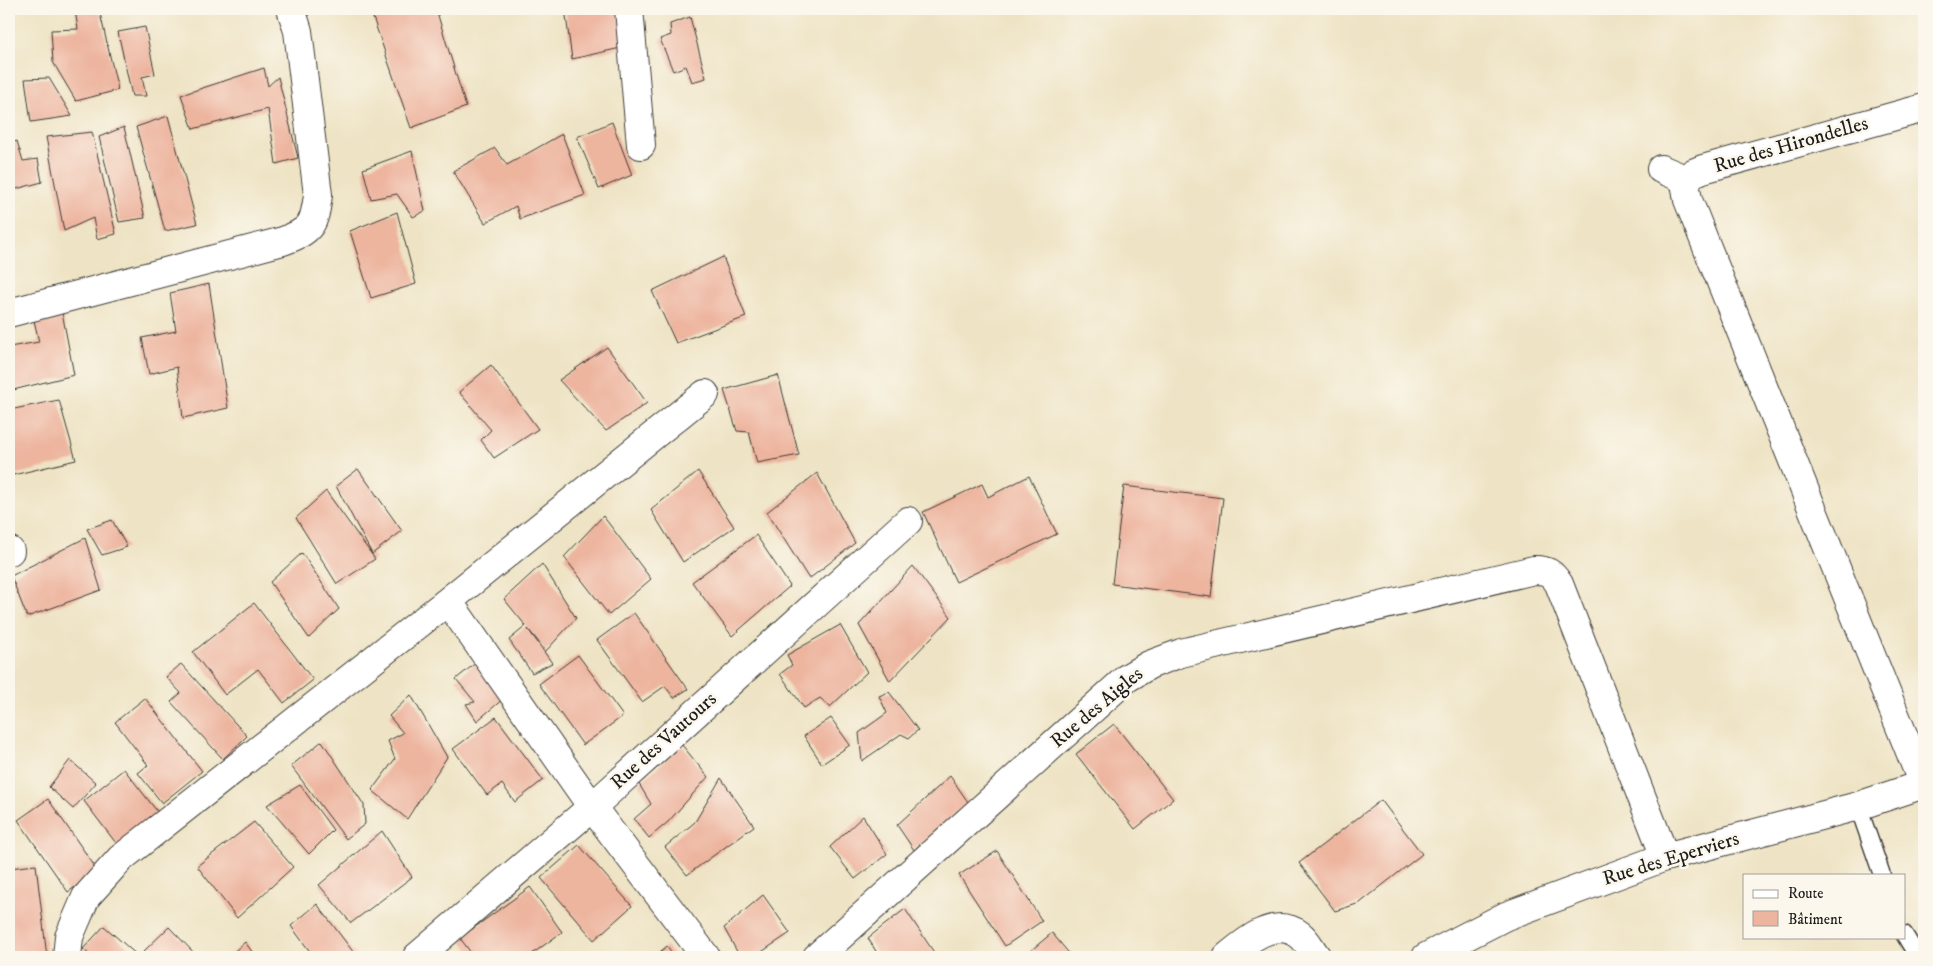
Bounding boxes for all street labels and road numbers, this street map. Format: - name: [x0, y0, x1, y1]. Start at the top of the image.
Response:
- street label: Rue des Hirondelles: [1711, 111, 1871, 179]
- street label: Rue des Aigles: [1046, 662, 1149, 754]
- street label: Rue des Vautours: [606, 687, 722, 795]
- street label: Rue des Eperviers: [1600, 826, 1743, 892]

